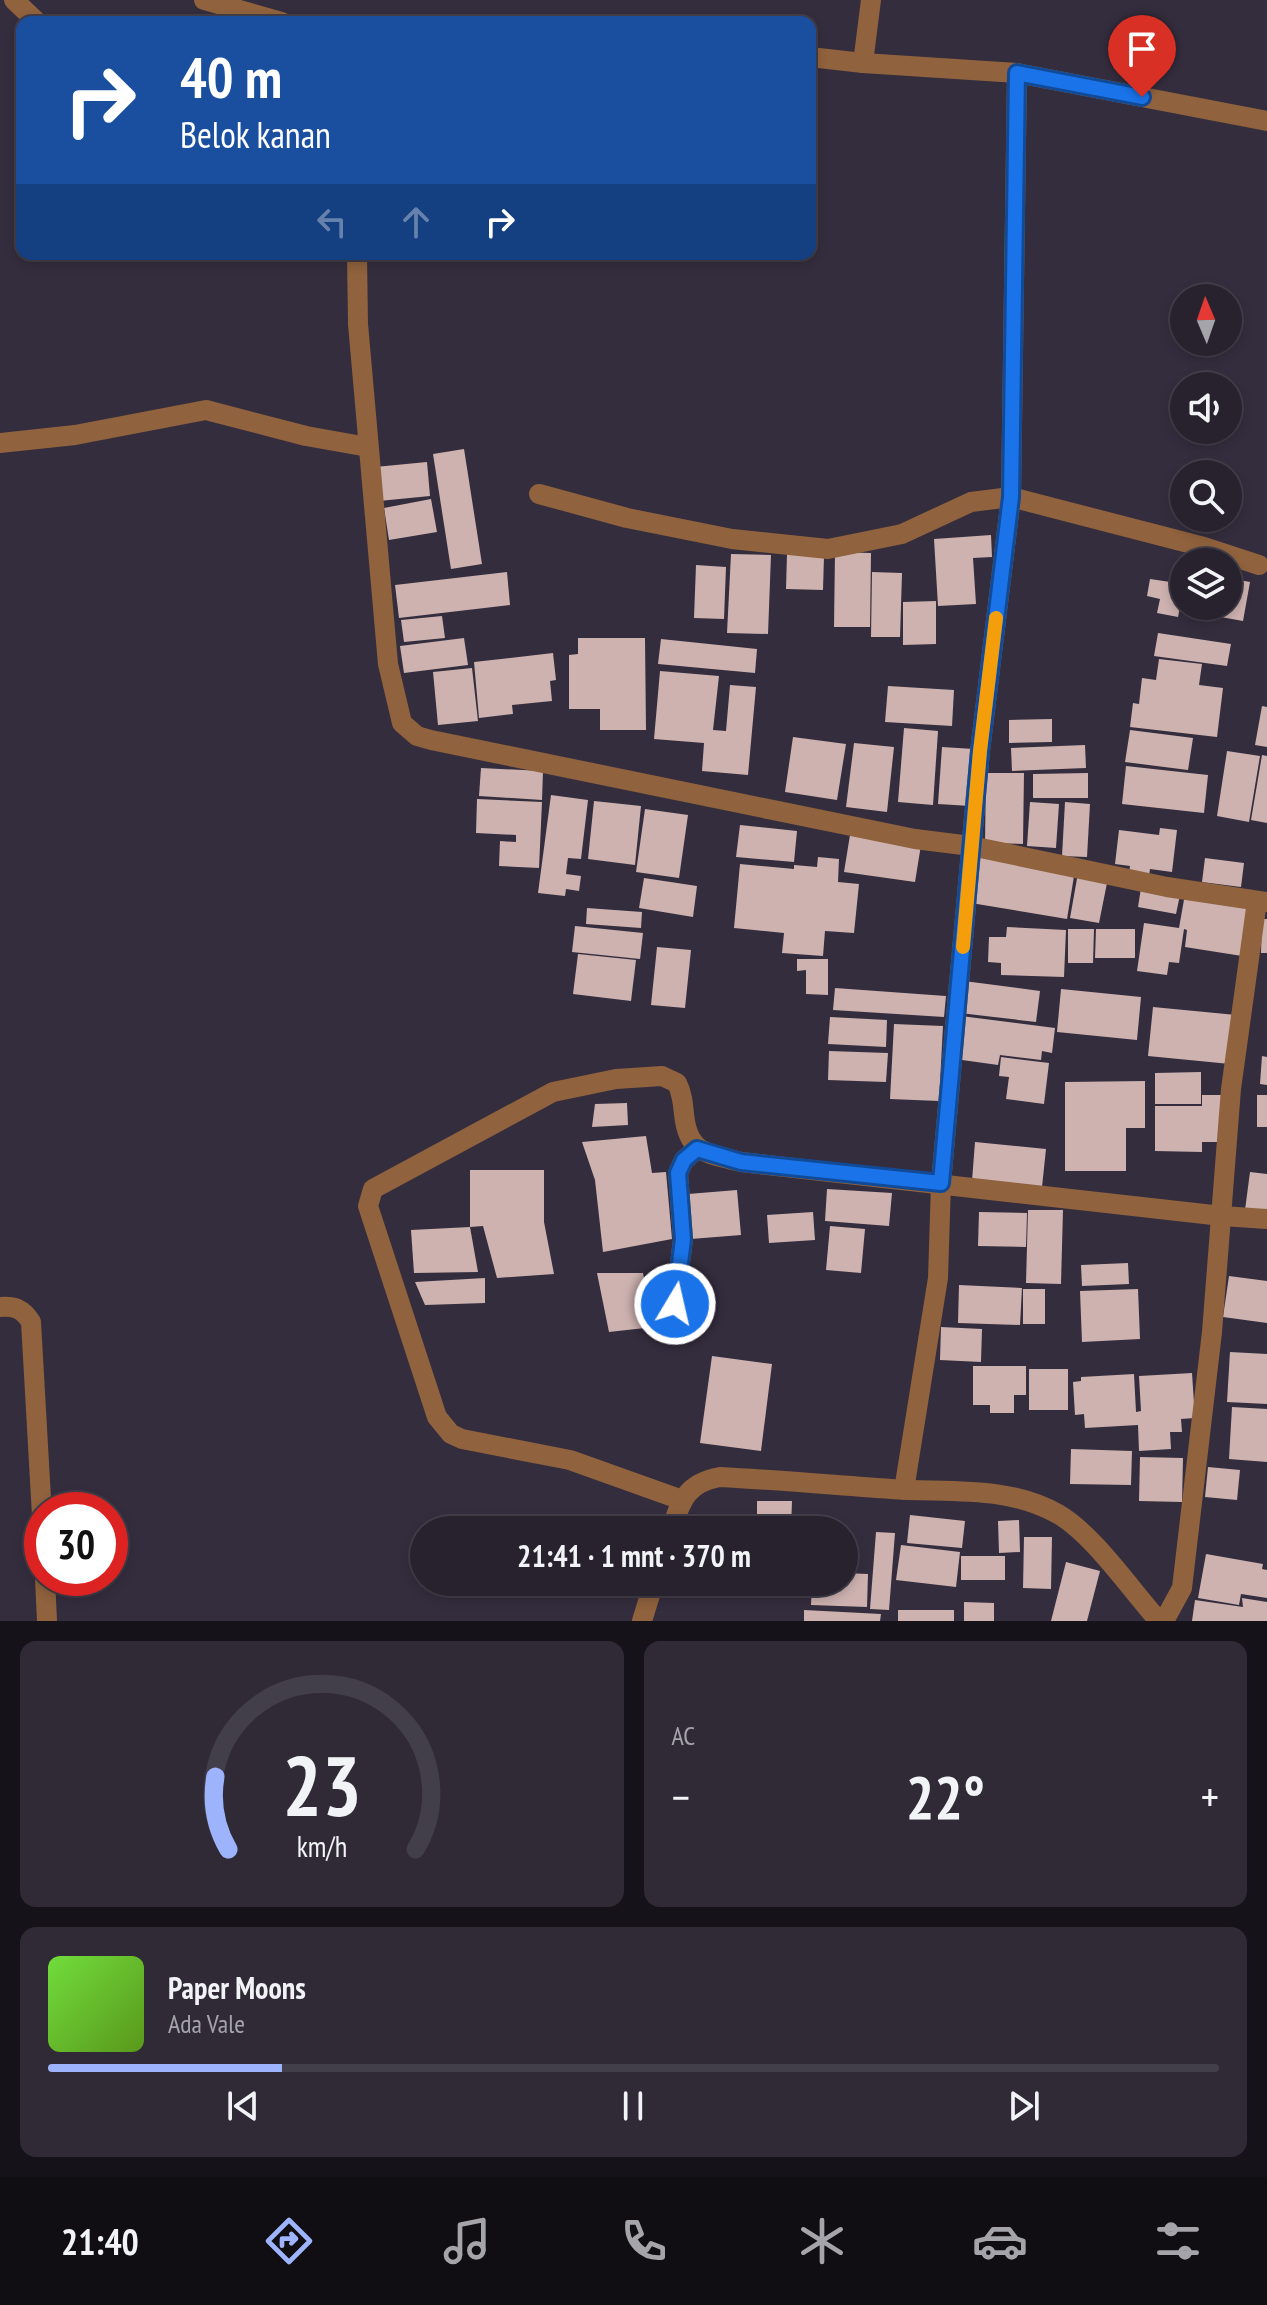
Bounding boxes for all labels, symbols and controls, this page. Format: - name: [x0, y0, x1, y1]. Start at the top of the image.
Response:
- pin: [1108, 15, 1176, 97]
- icon: arrive: [1120, 27, 1164, 71]
- text: 40 m: [180, 41, 282, 113]
- icon: right: [48, 48, 152, 152]
- text: Belok kanan: [180, 111, 331, 158]
- icon: left: [310, 200, 354, 244]
- icon: ahead: [394, 200, 438, 244]
- icon: right: [478, 200, 522, 244]
- north arrow: [1170, 284, 1242, 356]
- map controls: [1170, 284, 1242, 620]
- button: sound: [1170, 372, 1242, 444]
- button: search: [1170, 460, 1242, 532]
- button: layers: [1170, 548, 1242, 620]
- position arrow: [633, 1262, 717, 1346]
- speed limit sign: 30: [24, 1492, 128, 1596]
- text: 21:41 · 1 mnt · 370 m: [517, 1536, 751, 1575]
- text: AC: [672, 1719, 695, 1752]
- text: 23: [282, 1731, 362, 1839]
- text: 22°: [906, 1758, 985, 1836]
- text: −: [672, 1768, 690, 1825]
- text: +: [1201, 1768, 1219, 1825]
- text: km/h: [296, 1828, 347, 1865]
- text: Paper Moons: [168, 1968, 306, 2007]
- text: Ada Vale: [168, 2007, 245, 2040]
- icon: previous: [221, 2084, 265, 2128]
- icon: pause: [611, 2084, 655, 2128]
- icon: next: [1002, 2084, 1046, 2128]
- icon: directions: [261, 2213, 317, 2269]
- icon: music: [439, 2213, 495, 2269]
- icon: phone: [616, 2213, 672, 2269]
- icon: climate: [794, 2213, 850, 2269]
- icon: car: [972, 2213, 1028, 2269]
- icon: filters: [1150, 2213, 1206, 2269]
- text: 21:40: [61, 2218, 139, 2265]

